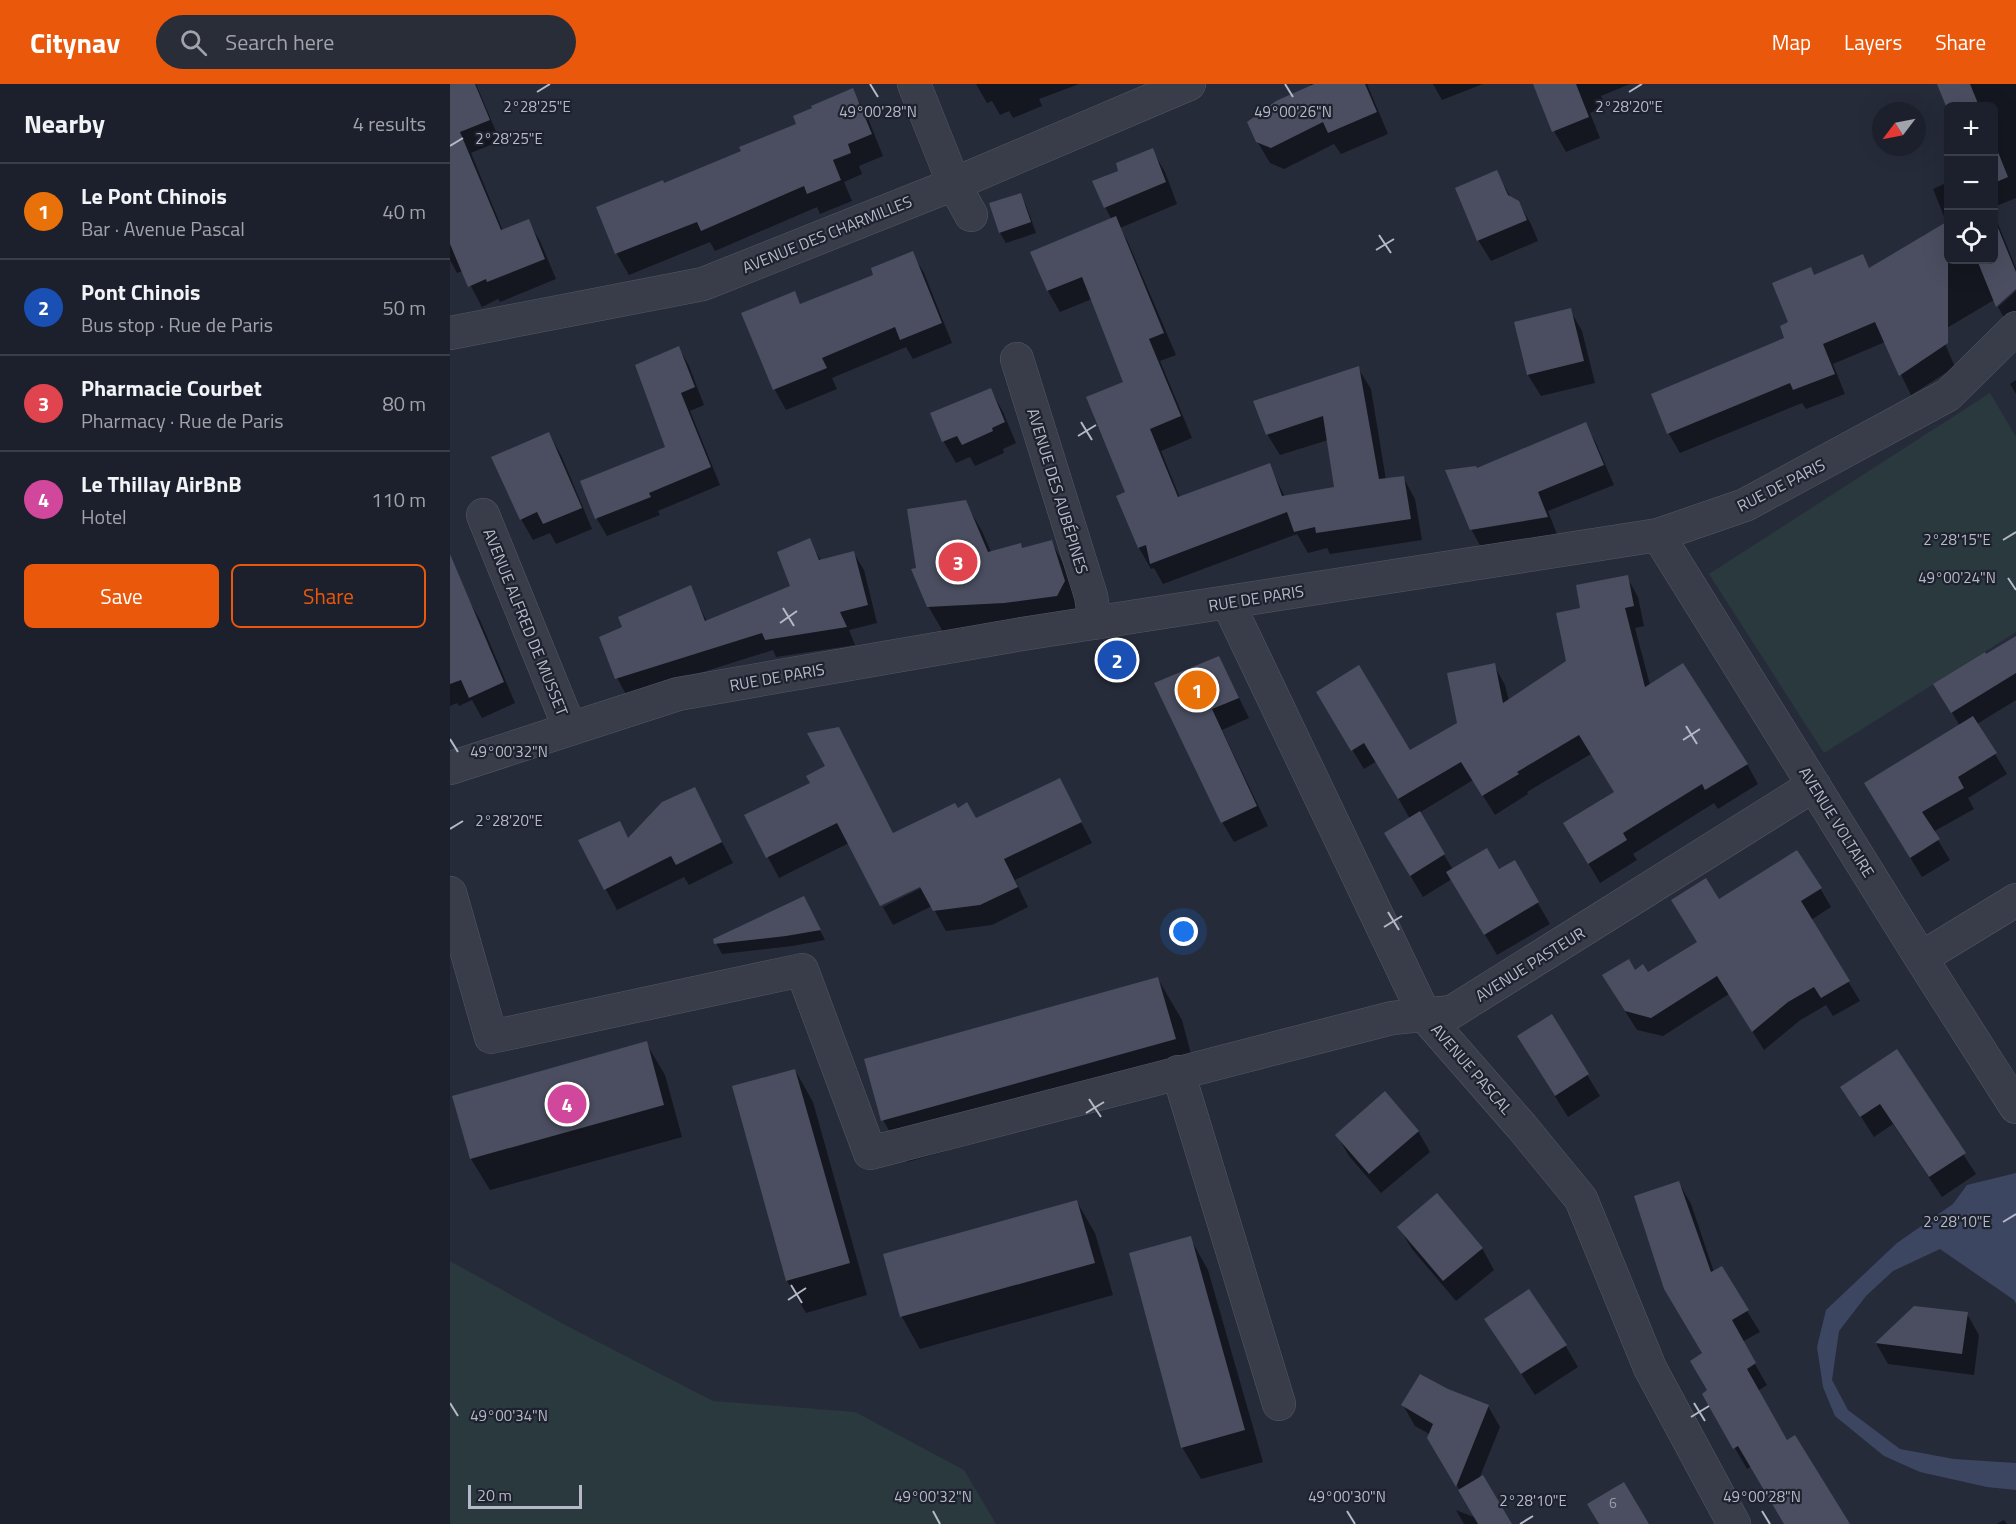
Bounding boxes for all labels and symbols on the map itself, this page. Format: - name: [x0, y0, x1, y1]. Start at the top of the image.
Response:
- text: 2°28'25"E: [503, 95, 571, 118]
- text: 2°28'20"E: [1595, 95, 1663, 118]
- text: 49°00'28"N: [839, 100, 917, 123]
- text: 49°00'26"N: [1254, 100, 1332, 123]
- north arrow: [1872, 102, 1926, 156]
- text: 2°28'25"E: [475, 127, 543, 150]
- street label: AVENUE DES CHARMILLES: [739, 189, 915, 279]
- street label: AVENUE DES AUBÉPINES: [1021, 405, 1095, 577]
- street label: RUE DE PARIS: [1733, 452, 1829, 518]
- street label: AVENUE ALFRED DE MUSSET: [477, 525, 575, 720]
- text: 2°28'15"E: [1923, 528, 1991, 551]
- pin: 3: [938, 540, 978, 584]
- text: 49°00'24"N: [1918, 566, 1996, 589]
- street label: RUE DE PARIS: [1207, 579, 1305, 617]
- pin: 2: [1098, 638, 1136, 682]
- street label: RUE DE PARIS: [728, 657, 826, 697]
- pin: 1: [1178, 668, 1216, 712]
- text: 49°00'32"N: [470, 740, 548, 763]
- street label: AVENUE VOLTAIRE: [1793, 762, 1881, 882]
- text: 2°28'20"E: [475, 809, 543, 832]
- your location: [1169, 917, 1198, 946]
- street label: AVENUE PASTEUR: [1471, 921, 1590, 1007]
- street label: AVENUE PASCAL: [1426, 1018, 1519, 1120]
- pin: 4: [548, 1082, 586, 1126]
- text: 2°28'10"E: [1923, 1210, 1991, 1233]
- text: 49°00'34"N: [470, 1404, 548, 1427]
- scale bar: [468, 1482, 582, 1510]
- text: 49°00'32"N: [894, 1485, 972, 1508]
- text: 49°00'30"N: [1308, 1485, 1386, 1508]
- text: 49°00'28"N: [1723, 1485, 1801, 1508]
- text: 2°28'10"E: [1499, 1489, 1567, 1512]
- house number: 6: [1609, 1492, 1617, 1513]

